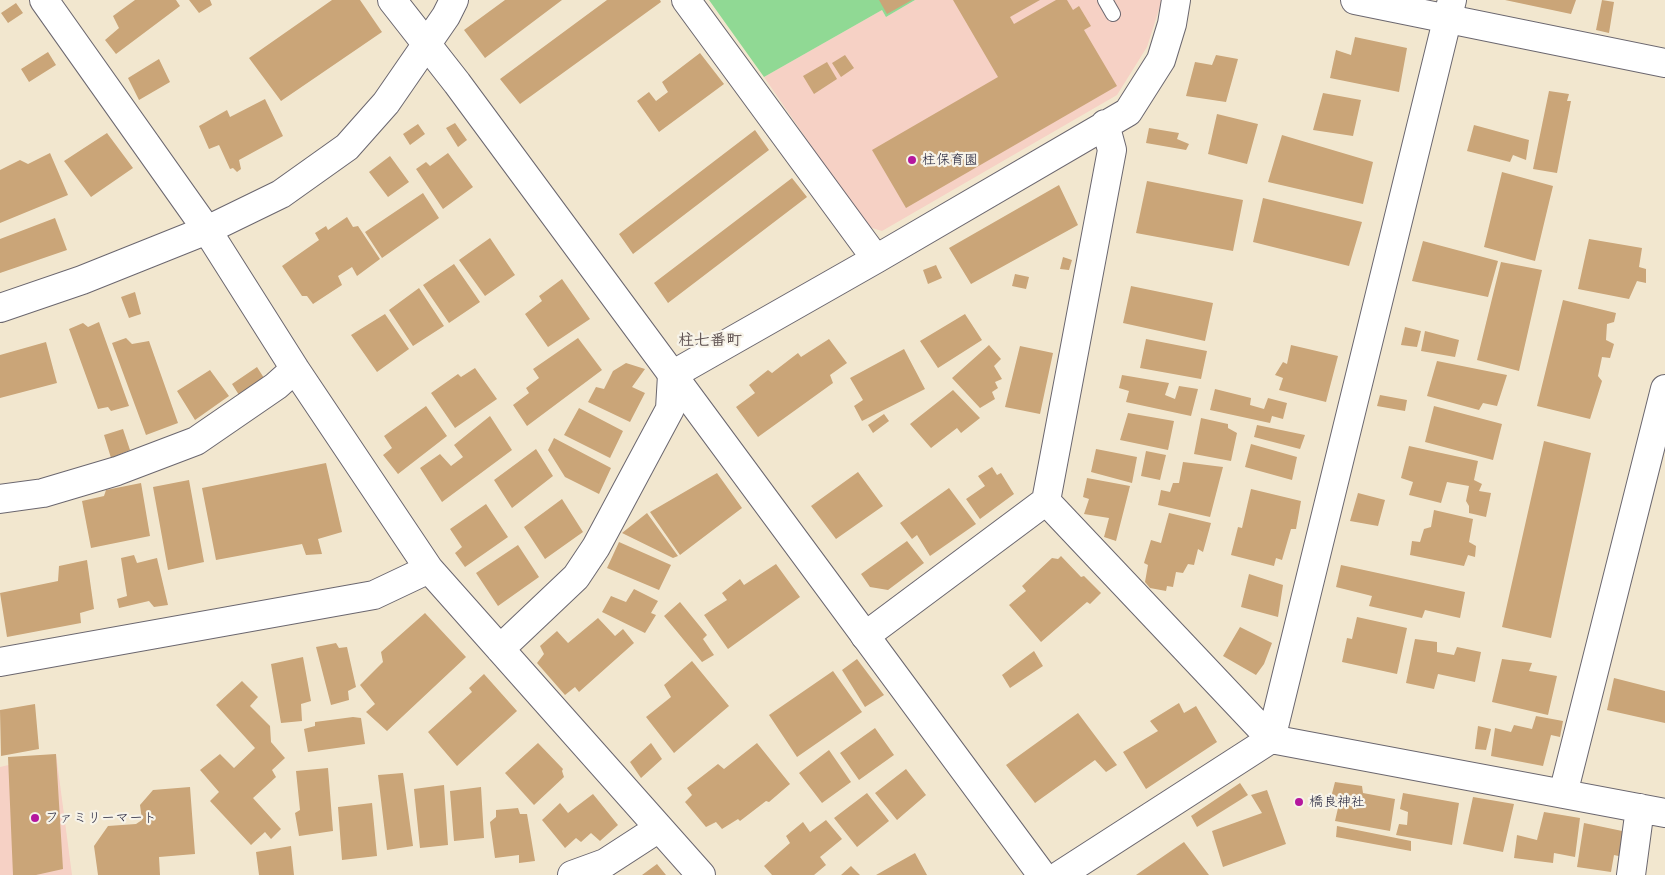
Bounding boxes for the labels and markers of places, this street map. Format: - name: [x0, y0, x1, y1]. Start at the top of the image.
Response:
- place label: 柱保育園: [922, 152, 978, 168]
- marker: 柱保育園: [906, 154, 918, 166]
- place label: 橋良神社: [1309, 794, 1365, 810]
- marker: 橋良神社: [1293, 796, 1305, 808]
- place label: ファミリーマート: [45, 810, 157, 826]
- marker: ファミリーマート: [29, 812, 41, 824]

